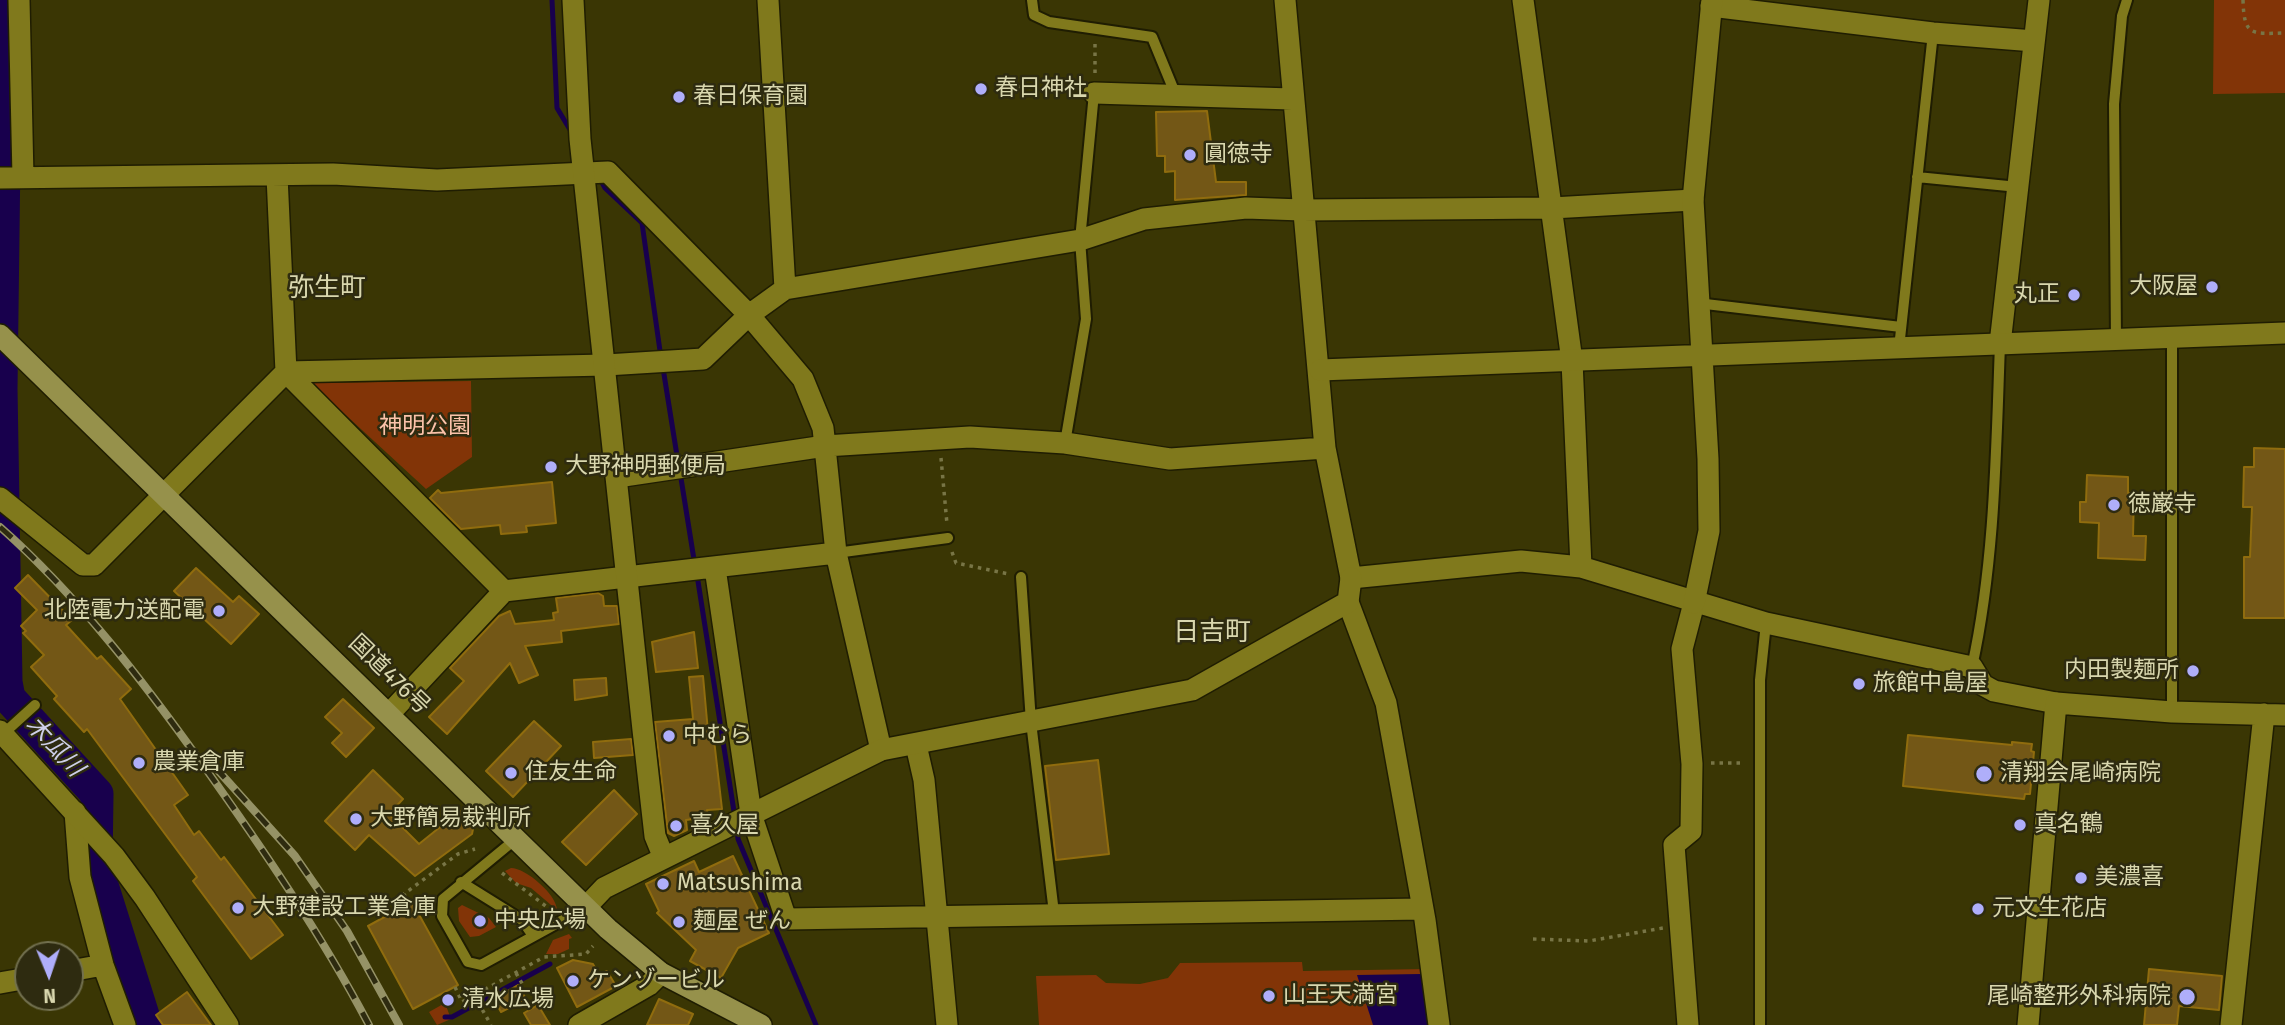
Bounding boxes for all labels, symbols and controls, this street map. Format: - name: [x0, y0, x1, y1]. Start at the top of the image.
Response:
- place label: 春日神社: [995, 75, 1087, 103]
- marker: 春日神社: [973, 81, 989, 97]
- place label: 春日保育園: [693, 83, 808, 111]
- marker: 春日保育園: [671, 89, 687, 105]
- place label: 圓徳寺: [1204, 141, 1273, 169]
- marker: 圓徳寺: [1182, 147, 1198, 163]
- district label: 弥生町: [288, 273, 366, 305]
- place label: 大阪屋: [2129, 273, 2198, 301]
- marker: 大阪屋: [2204, 279, 2220, 295]
- place label: 丸正: [2014, 281, 2060, 309]
- marker: 丸正: [2066, 287, 2082, 303]
- park label: 神明公園: [379, 413, 471, 441]
- place label: 大野神明郵便局: [565, 453, 726, 481]
- marker: 大野神明郵便局: [543, 459, 559, 475]
- place label: 徳巌寺: [2128, 491, 2197, 519]
- marker: 徳巌寺: [2106, 497, 2122, 513]
- place label: 北陸電力送配電: [44, 597, 205, 625]
- marker: 北陸電力送配電: [211, 603, 227, 619]
- district label: 日吉町: [1173, 617, 1251, 649]
- street label: 国道476号: [343, 629, 435, 721]
- place label: 内田製麺所: [2064, 657, 2179, 685]
- marker: 内田製麺所: [2185, 663, 2201, 679]
- place label: 旅館中島屋: [1873, 670, 1988, 698]
- marker: 旅館中島屋: [1851, 676, 1867, 692]
- water label: 木瓜川: [19, 711, 89, 783]
- place label: 中むら: [683, 722, 752, 750]
- marker: 中むら: [661, 728, 677, 744]
- place label: 農業倉庫: [153, 749, 245, 777]
- marker: 農業倉庫: [131, 755, 147, 771]
- place label: 住友生命: [525, 759, 617, 787]
- place label: 清翔会尾崎病院: [2000, 760, 2161, 788]
- marker: 清翔会尾崎病院: [1974, 764, 1994, 784]
- marker: 住友生命: [503, 765, 519, 781]
- place label: 大野簡易裁判所: [370, 805, 531, 833]
- marker: 大野簡易裁判所: [348, 811, 364, 827]
- place label: 真名鶴: [2034, 811, 2103, 839]
- place label: 喜久屋: [690, 812, 759, 840]
- marker: 真名鶴: [2012, 817, 2028, 833]
- marker: 喜久屋: [668, 818, 684, 834]
- place label: 美濃喜: [2095, 864, 2164, 892]
- place label: Matsushima: [677, 870, 803, 898]
- marker: 美濃喜: [2073, 870, 2089, 886]
- marker: Matsushima: [655, 876, 671, 892]
- place label: 大野建設工業倉庫: [252, 894, 436, 922]
- place label: 元文生花店: [1992, 895, 2107, 923]
- marker: 大野建設工業倉庫: [230, 900, 246, 916]
- marker: 元文生花店: [1970, 901, 1986, 917]
- place label: 中央広場: [494, 907, 586, 935]
- place label: 麺屋 ぜん: [693, 908, 791, 936]
- marker: 中央広場: [472, 913, 488, 929]
- marker: 麺屋 ぜん: [671, 914, 687, 930]
- north arrow: [14, 941, 84, 1011]
- place label: ケンゾービル: [587, 967, 725, 995]
- marker: ケンゾービル: [565, 973, 581, 989]
- place label: 山王天満宮: [1283, 982, 1398, 1010]
- place label: 尾崎整形外科病院: [1987, 983, 2171, 1011]
- text: N: [43, 984, 56, 1007]
- place label: 清水広場: [462, 986, 554, 1014]
- marker: 尾崎整形外科病院: [2177, 987, 2197, 1007]
- marker: 山王天満宮: [1261, 988, 1277, 1004]
- marker: 清水広場: [440, 992, 456, 1008]

